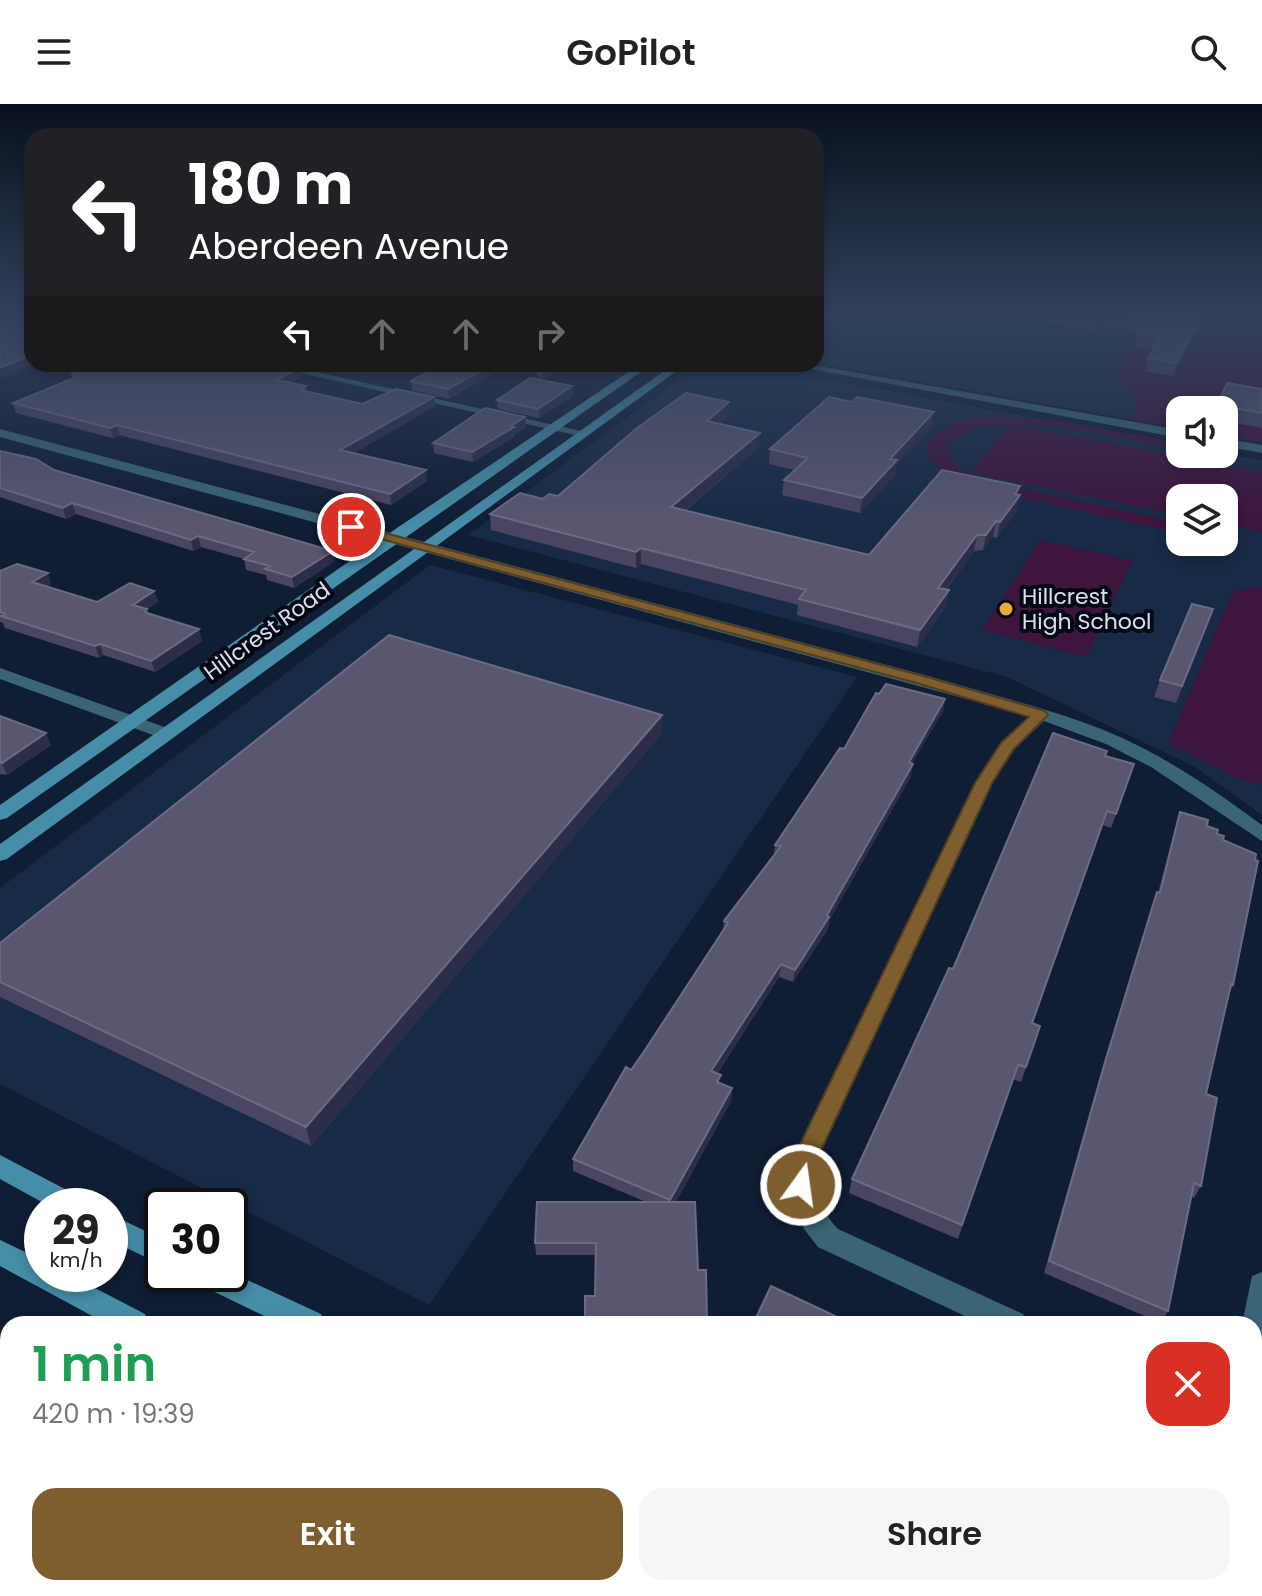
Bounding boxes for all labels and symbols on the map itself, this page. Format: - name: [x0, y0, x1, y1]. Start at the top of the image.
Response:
- pin: [317, 493, 385, 561]
- street label: Hillcrest Road: [198, 575, 336, 687]
- place label: Hillcrest High School: [1022, 581, 1151, 637]
- marker: Hillcrest High School: [997, 600, 1015, 618]
- position arrow: [759, 1143, 843, 1227]
- speed limit sign: 30: [144, 1188, 248, 1292]

